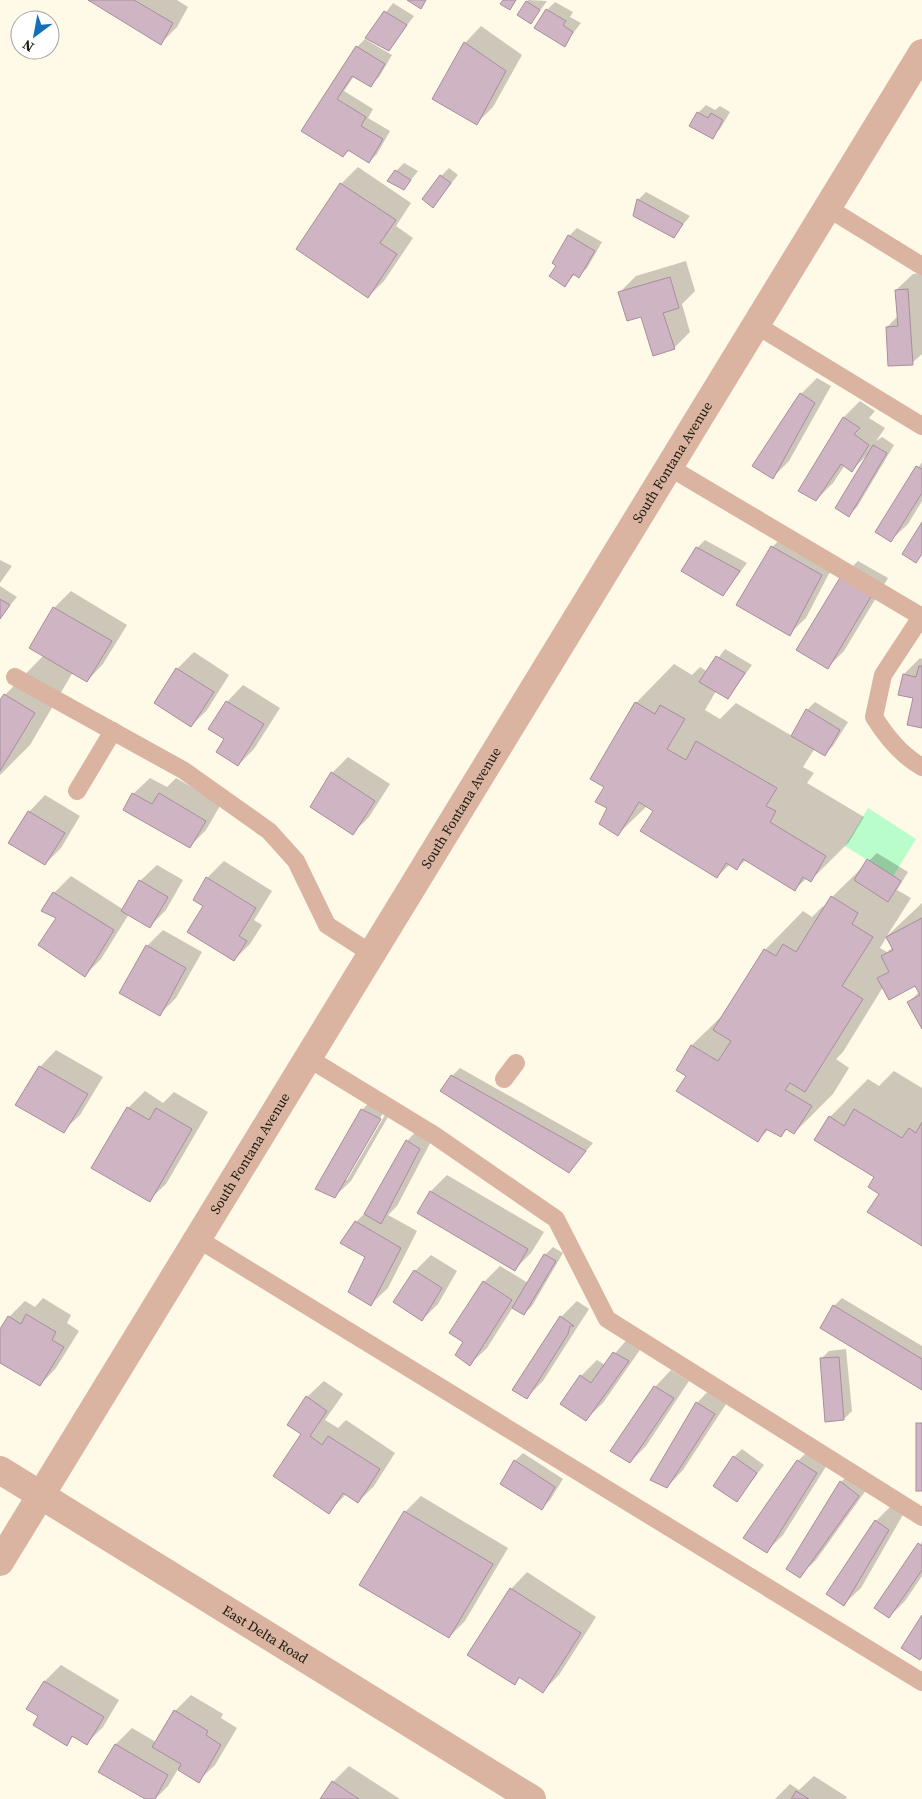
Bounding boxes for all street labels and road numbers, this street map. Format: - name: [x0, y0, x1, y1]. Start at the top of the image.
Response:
- street label: South Fontana Avenue: [627, 397, 717, 527]
- street label: South Fontana Avenue: [416, 743, 506, 872]
- street label: South Fontana Avenue: [205, 1089, 295, 1218]
- street label: East Delta Road: [219, 1600, 312, 1668]

